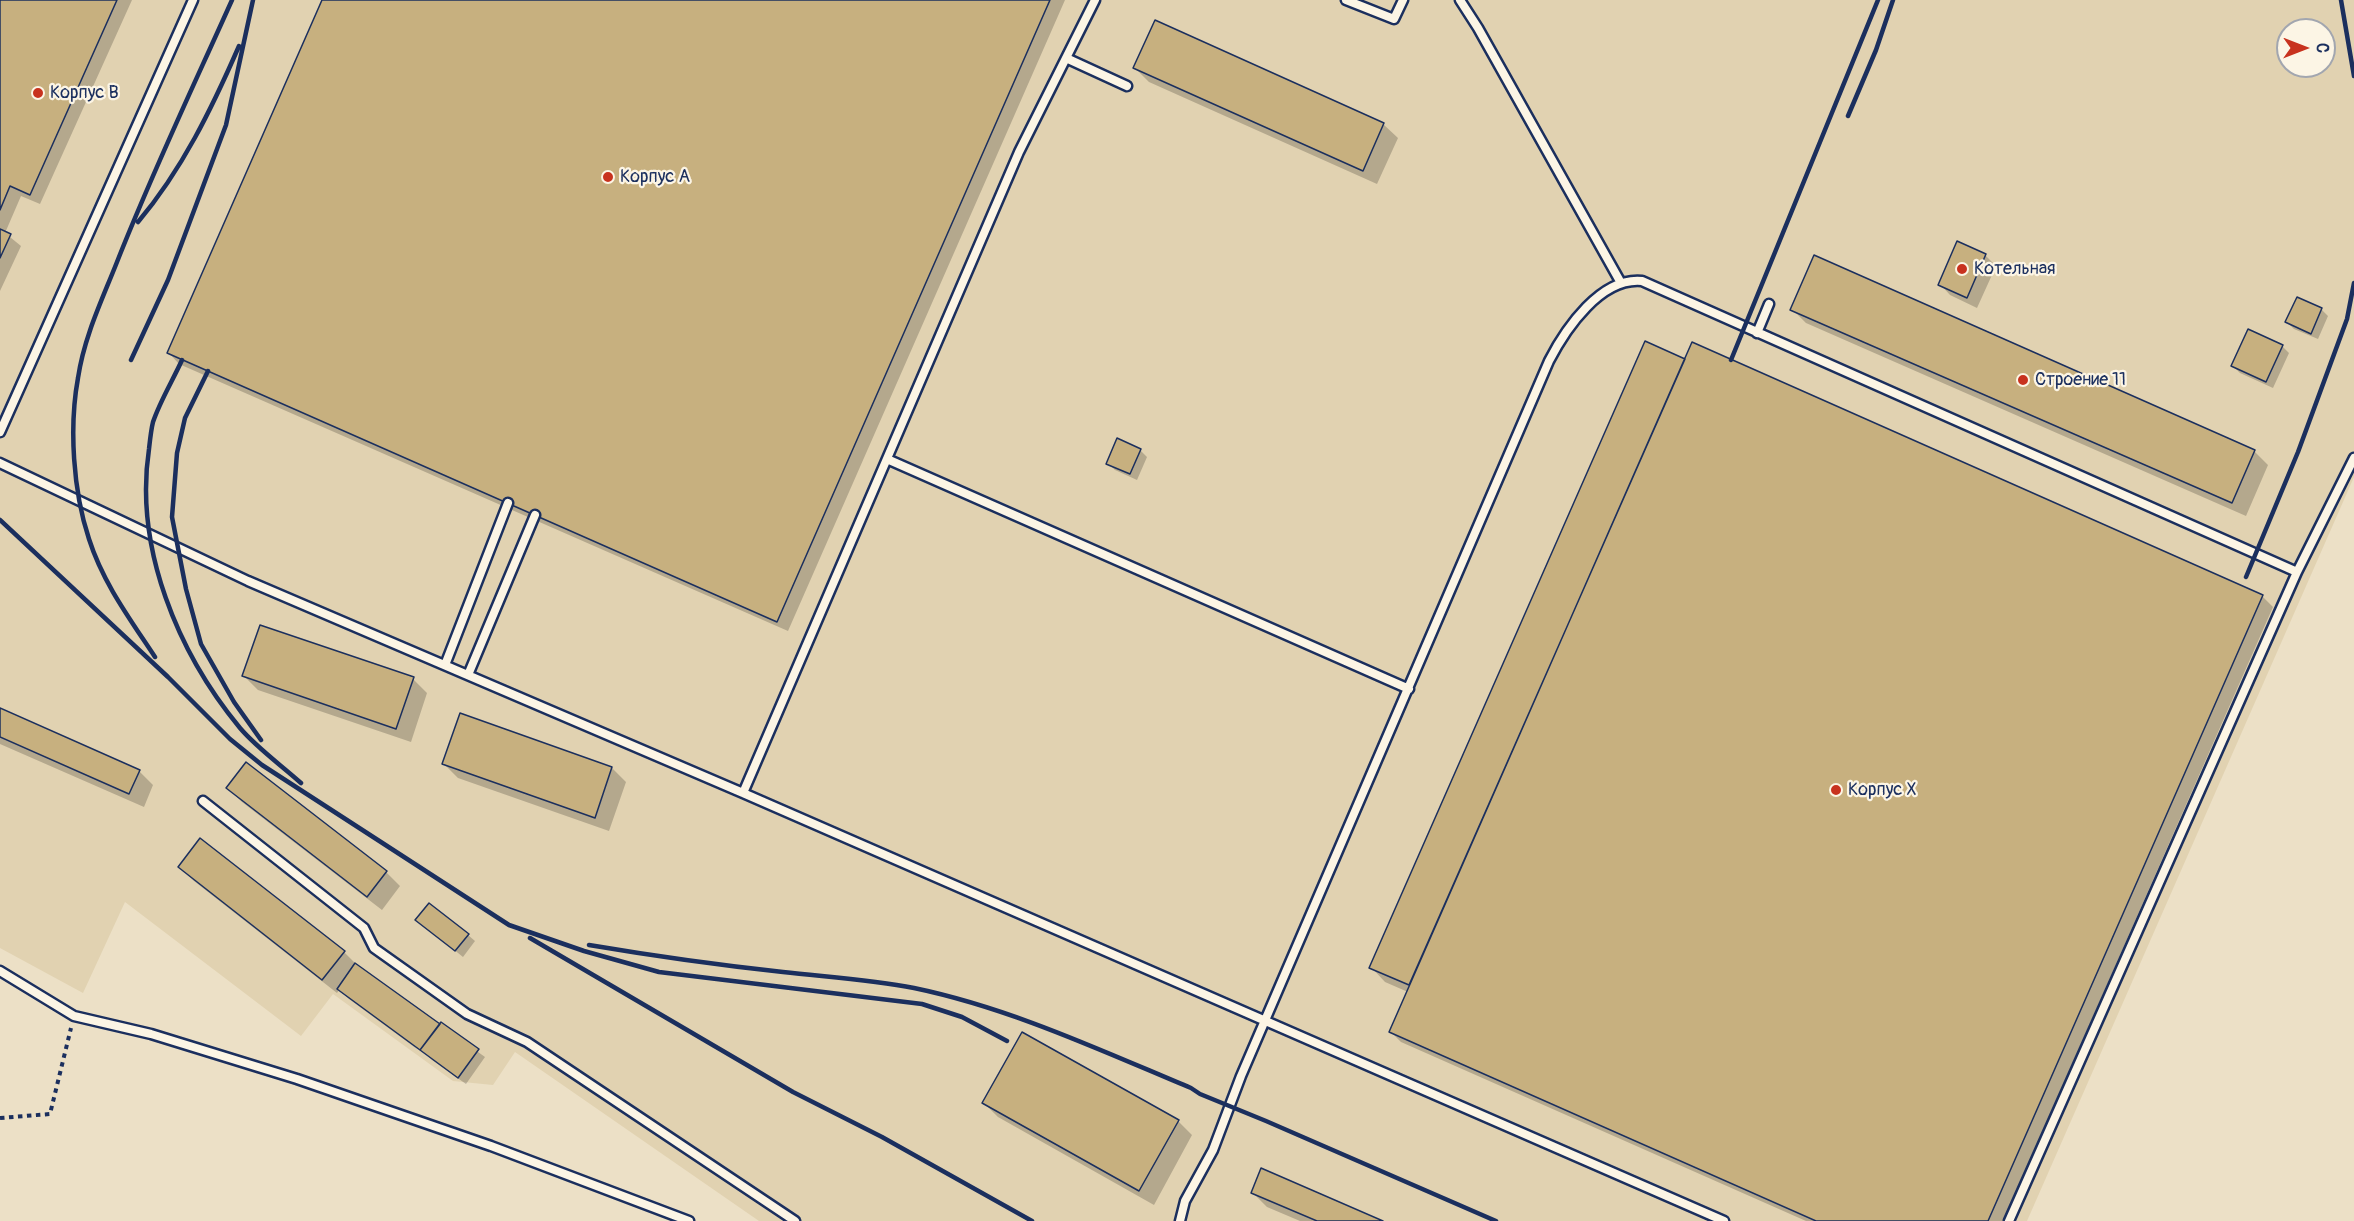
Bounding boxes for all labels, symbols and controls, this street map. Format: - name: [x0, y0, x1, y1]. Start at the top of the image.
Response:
- north arrow: [2276, 18, 2336, 78]
- text: С: [2312, 43, 2332, 53]
- place label: Корпус В: [50, 82, 119, 104]
- marker: Корпус В: [31, 86, 45, 100]
- place label: Корпус А: [620, 166, 690, 188]
- marker: Корпус А: [601, 170, 615, 184]
- place label: Котельная: [1974, 258, 2055, 280]
- marker: Котельная: [1955, 262, 1969, 276]
- place label: Строение 11: [2035, 369, 2126, 391]
- marker: Строение 11: [2016, 373, 2030, 387]
- place label: Корпус Х: [1848, 779, 1916, 801]
- marker: Корпус Х: [1829, 783, 1843, 797]

